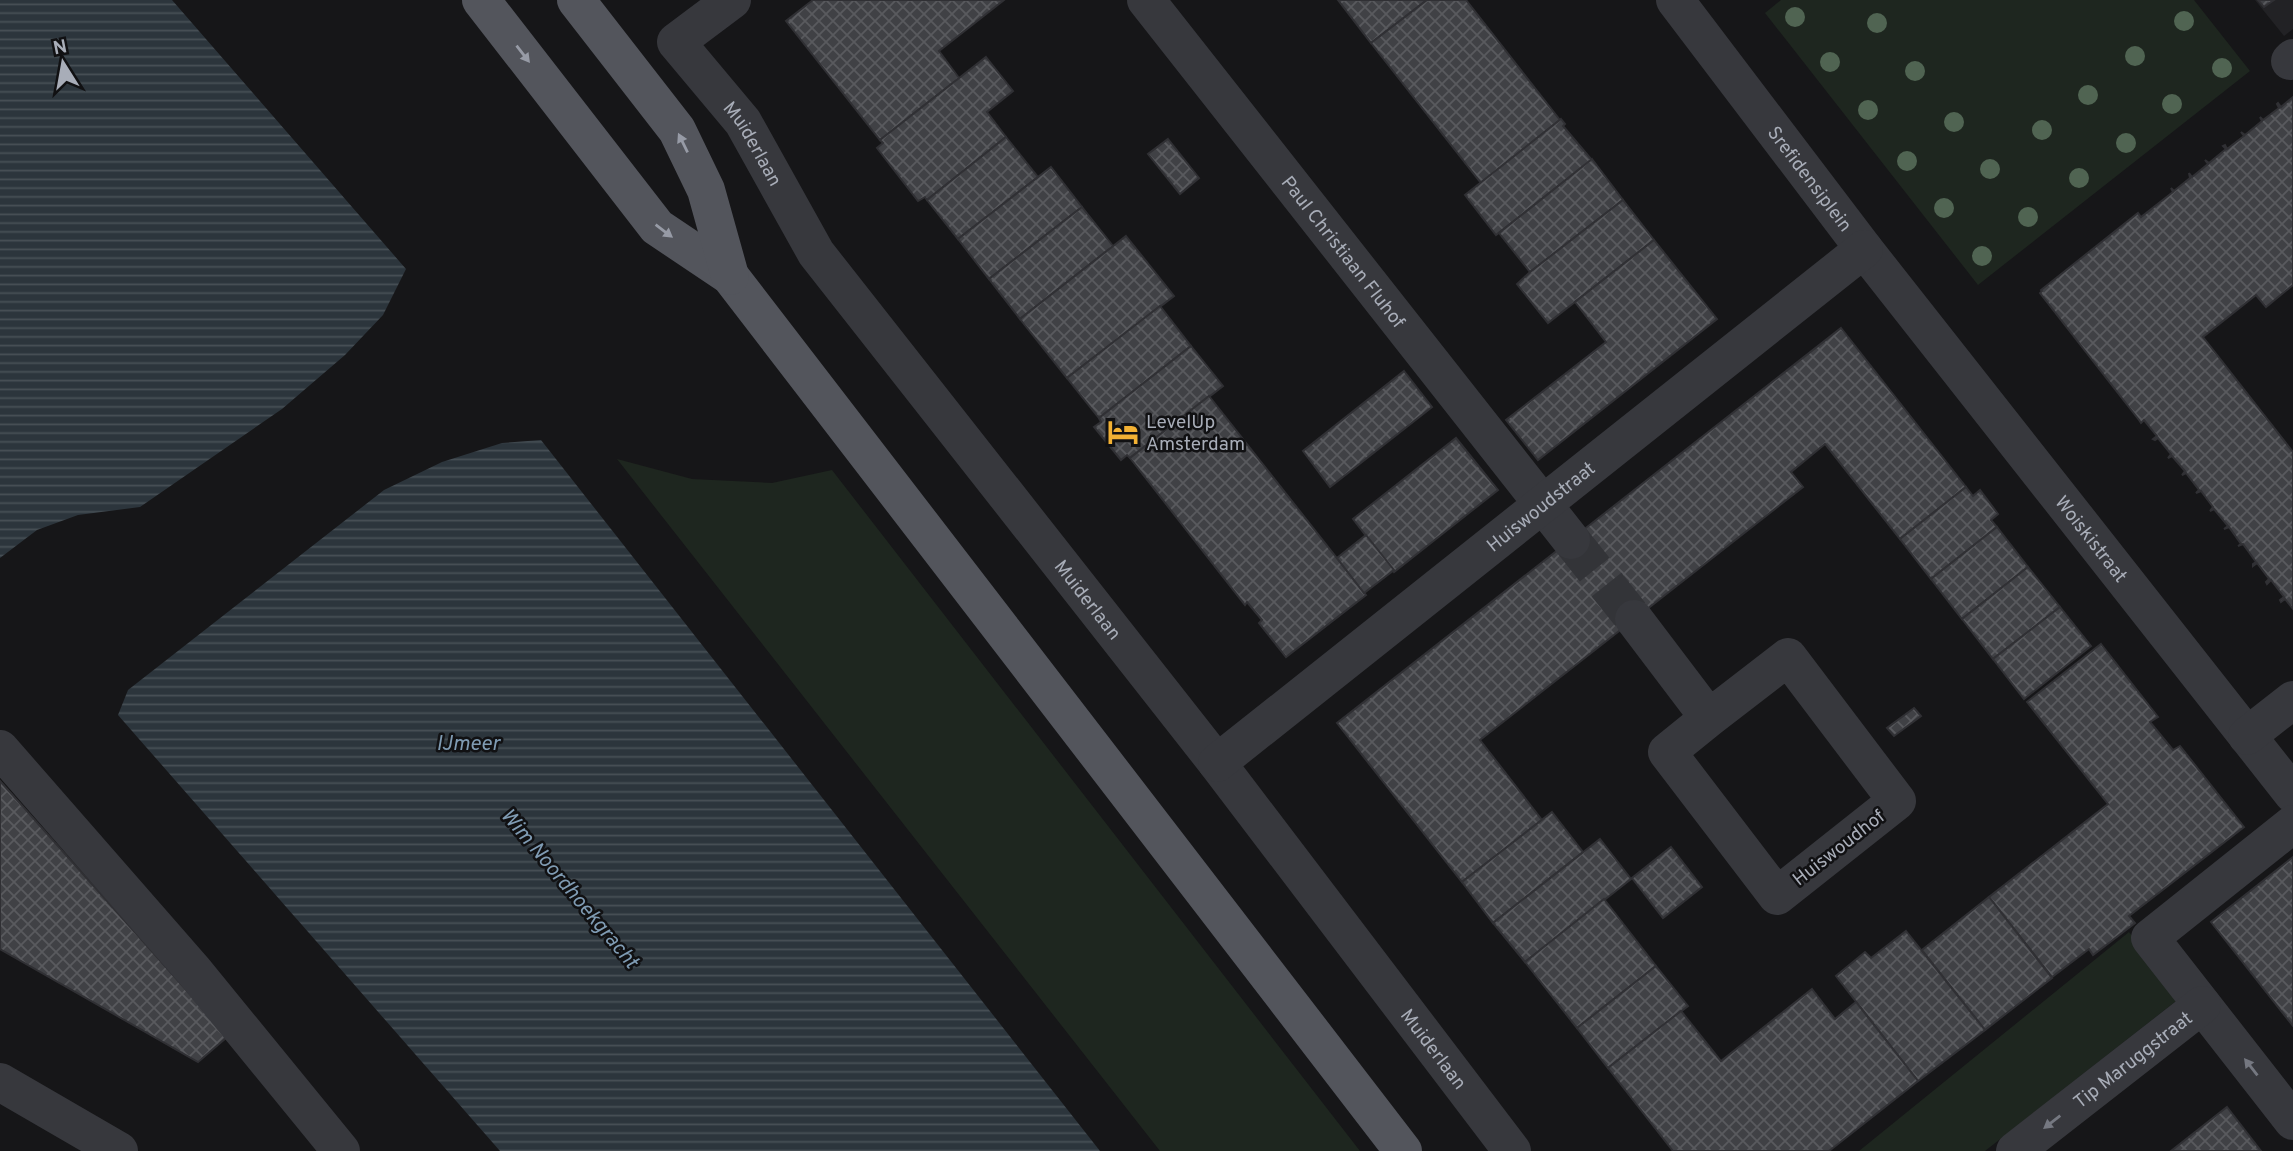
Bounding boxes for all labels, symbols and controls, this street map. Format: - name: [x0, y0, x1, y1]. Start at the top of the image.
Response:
- north arrow: [28, 28, 98, 98]
- text: N: [51, 35, 69, 61]
- one-way arrow: [515, 45, 529, 63]
- street label: Muiderlaan: [717, 97, 786, 191]
- street label: Srefidensiplein: [1761, 122, 1857, 237]
- one-way arrow: [677, 133, 688, 153]
- street label: Paul Christiaan Fluhof: [1275, 172, 1410, 334]
- one-way arrow: [655, 224, 673, 238]
- place label: LevelUp Amsterdam: [1146, 411, 1245, 457]
- hotel icon: LevelUp Amsterdam: [1106, 415, 1140, 449]
- street label: Huiswoudstraat: [1482, 457, 1601, 558]
- street label: Woiskistraat: [2049, 491, 2132, 588]
- street label: Muiderlaan: [1048, 556, 1126, 646]
- water label: IJmeer: [436, 731, 502, 758]
- water label: Wim Noordhoekgracht: [494, 803, 645, 976]
- street label: Huiswoudhof: [1788, 805, 1891, 892]
- street label: Muiderlaan: [1394, 1005, 1471, 1095]
- street label: Tip Maruggstraat: [2069, 1007, 2198, 1115]
- one-way arrow: [2244, 1058, 2259, 1075]
- one-way arrow: [2043, 1115, 2061, 1129]

